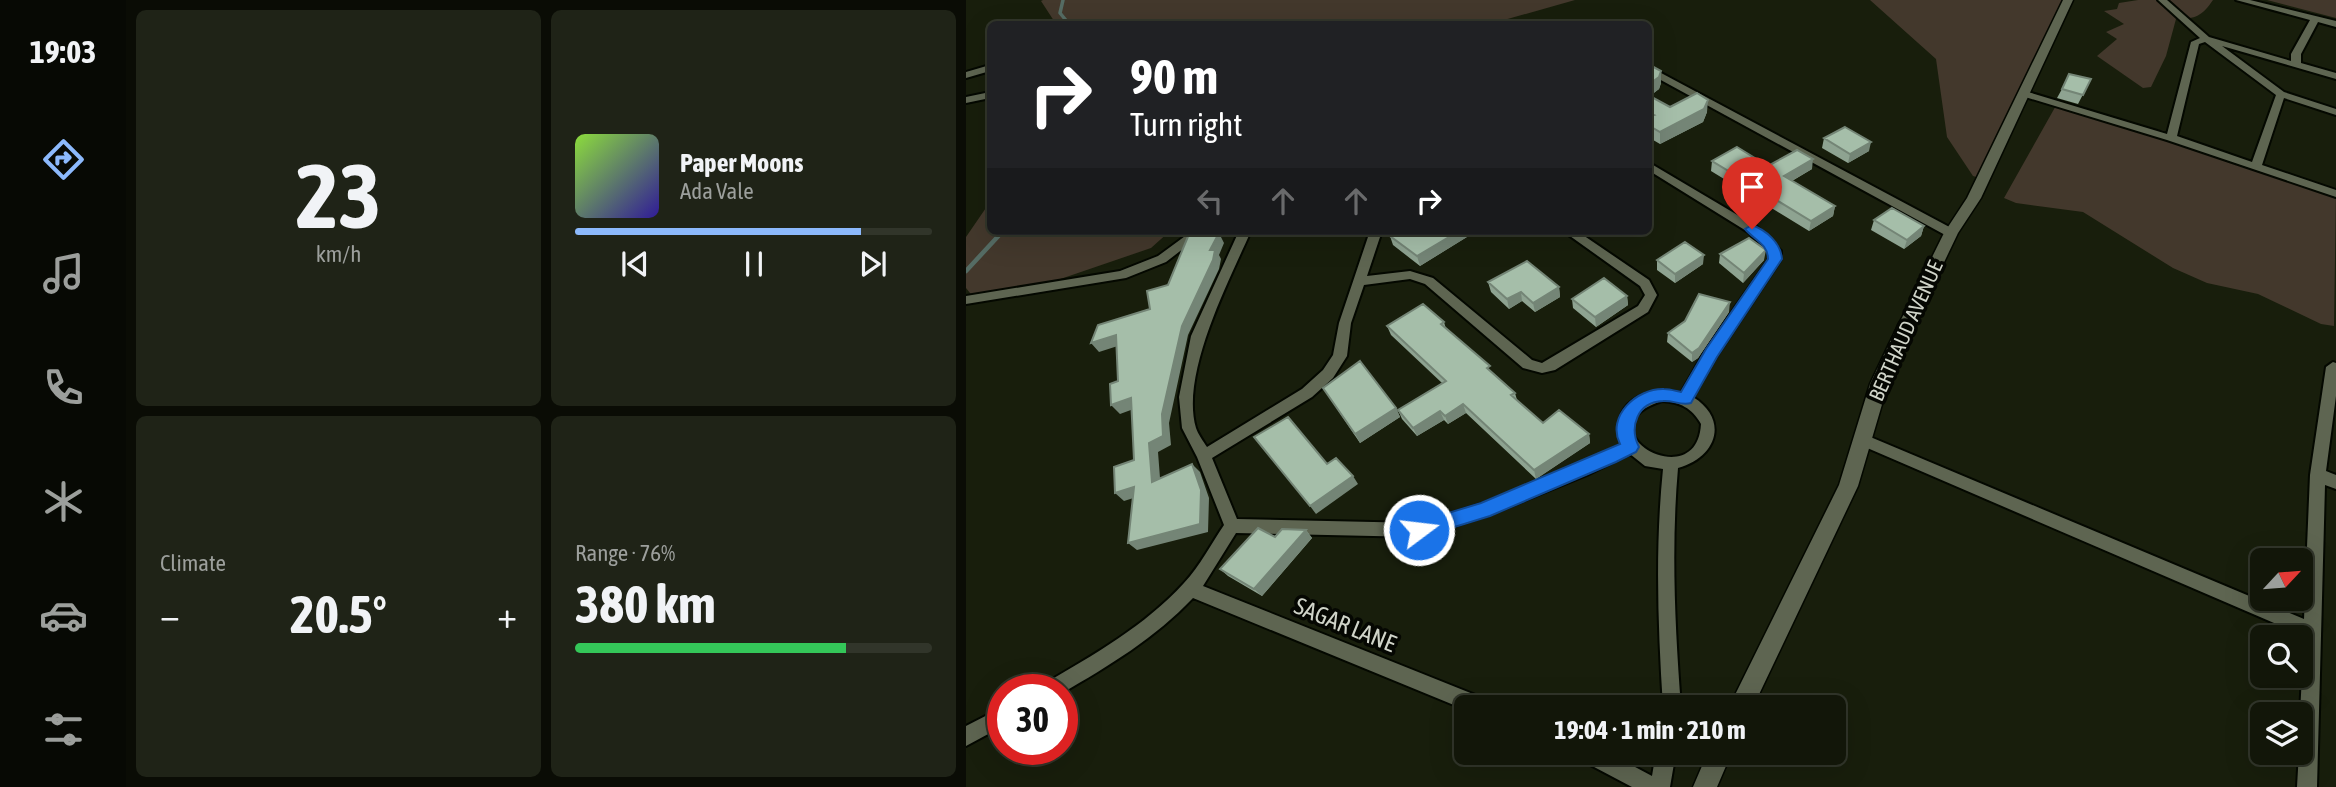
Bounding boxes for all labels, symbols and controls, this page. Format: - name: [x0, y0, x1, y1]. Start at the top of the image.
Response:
- text: 19:03: [30, 33, 96, 70]
- text: 90 m: [1130, 48, 1218, 104]
- icon: right: [1015, 49, 1106, 140]
- text: Turn right: [1130, 106, 1243, 143]
- icon: directions: [39, 135, 88, 184]
- text: 23: [296, 143, 381, 247]
- text: Paper Moons: [680, 148, 803, 178]
- pin: [1722, 157, 1782, 229]
- icon: arrive: [1733, 168, 1771, 206]
- text: Ada Vale: [680, 178, 754, 204]
- icon: left: [1191, 182, 1229, 220]
- icon: ahead: [1264, 182, 1302, 220]
- icon: ahead: [1337, 182, 1375, 220]
- icon: right: [1410, 182, 1448, 220]
- text: km/h: [316, 241, 361, 267]
- icon: previous: [616, 245, 654, 283]
- icon: pause: [735, 245, 773, 283]
- icon: next: [854, 245, 892, 283]
- icon: music: [39, 249, 88, 298]
- street label: BERTHAUD AVENUE: [1863, 257, 1947, 404]
- icon: phone: [39, 363, 88, 412]
- icon: climate: [39, 477, 88, 526]
- position arrow: [1382, 493, 1456, 567]
- text: Range · 76%: [575, 540, 675, 566]
- north arrow: [2250, 548, 2314, 611]
- map controls: [2250, 548, 2313, 765]
- text: Climate: [160, 550, 226, 576]
- text: 380 km: [575, 574, 716, 634]
- text: 20.5°: [290, 584, 387, 644]
- icon: car: [39, 591, 88, 640]
- street label: SAGAR LANE: [1291, 592, 1400, 657]
- text: −: [160, 593, 180, 636]
- text: +: [497, 593, 517, 636]
- button: search: [2250, 625, 2313, 688]
- speed limit sign: 30: [987, 674, 1078, 765]
- button: layers: [2250, 702, 2313, 765]
- icon: filters: [39, 705, 88, 754]
- text: 19:04 · 1 min · 210 m: [1554, 715, 1746, 745]

